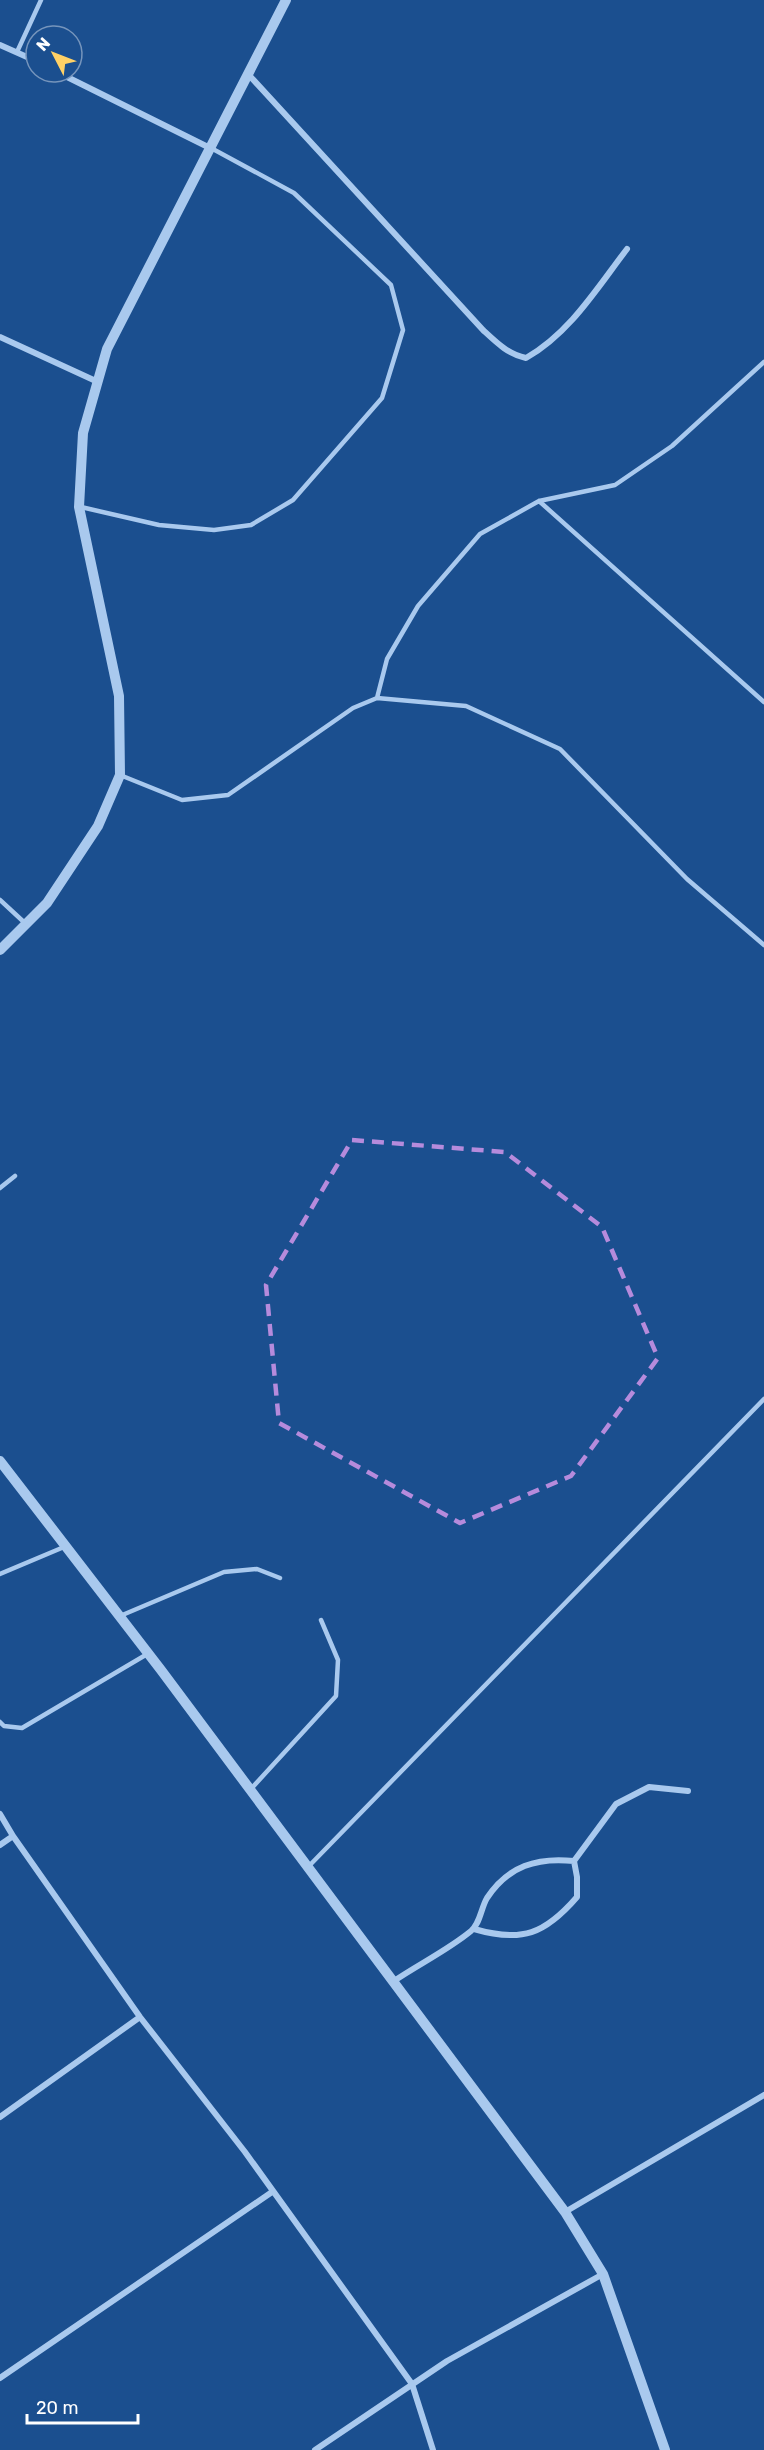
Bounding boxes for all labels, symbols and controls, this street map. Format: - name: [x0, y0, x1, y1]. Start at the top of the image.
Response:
- north arrow: [24, 24, 84, 84]
- text: N: [32, 34, 54, 55]
- scale bar: [27, 2387, 138, 2425]
- text: 20 m: [36, 2397, 78, 2419]

